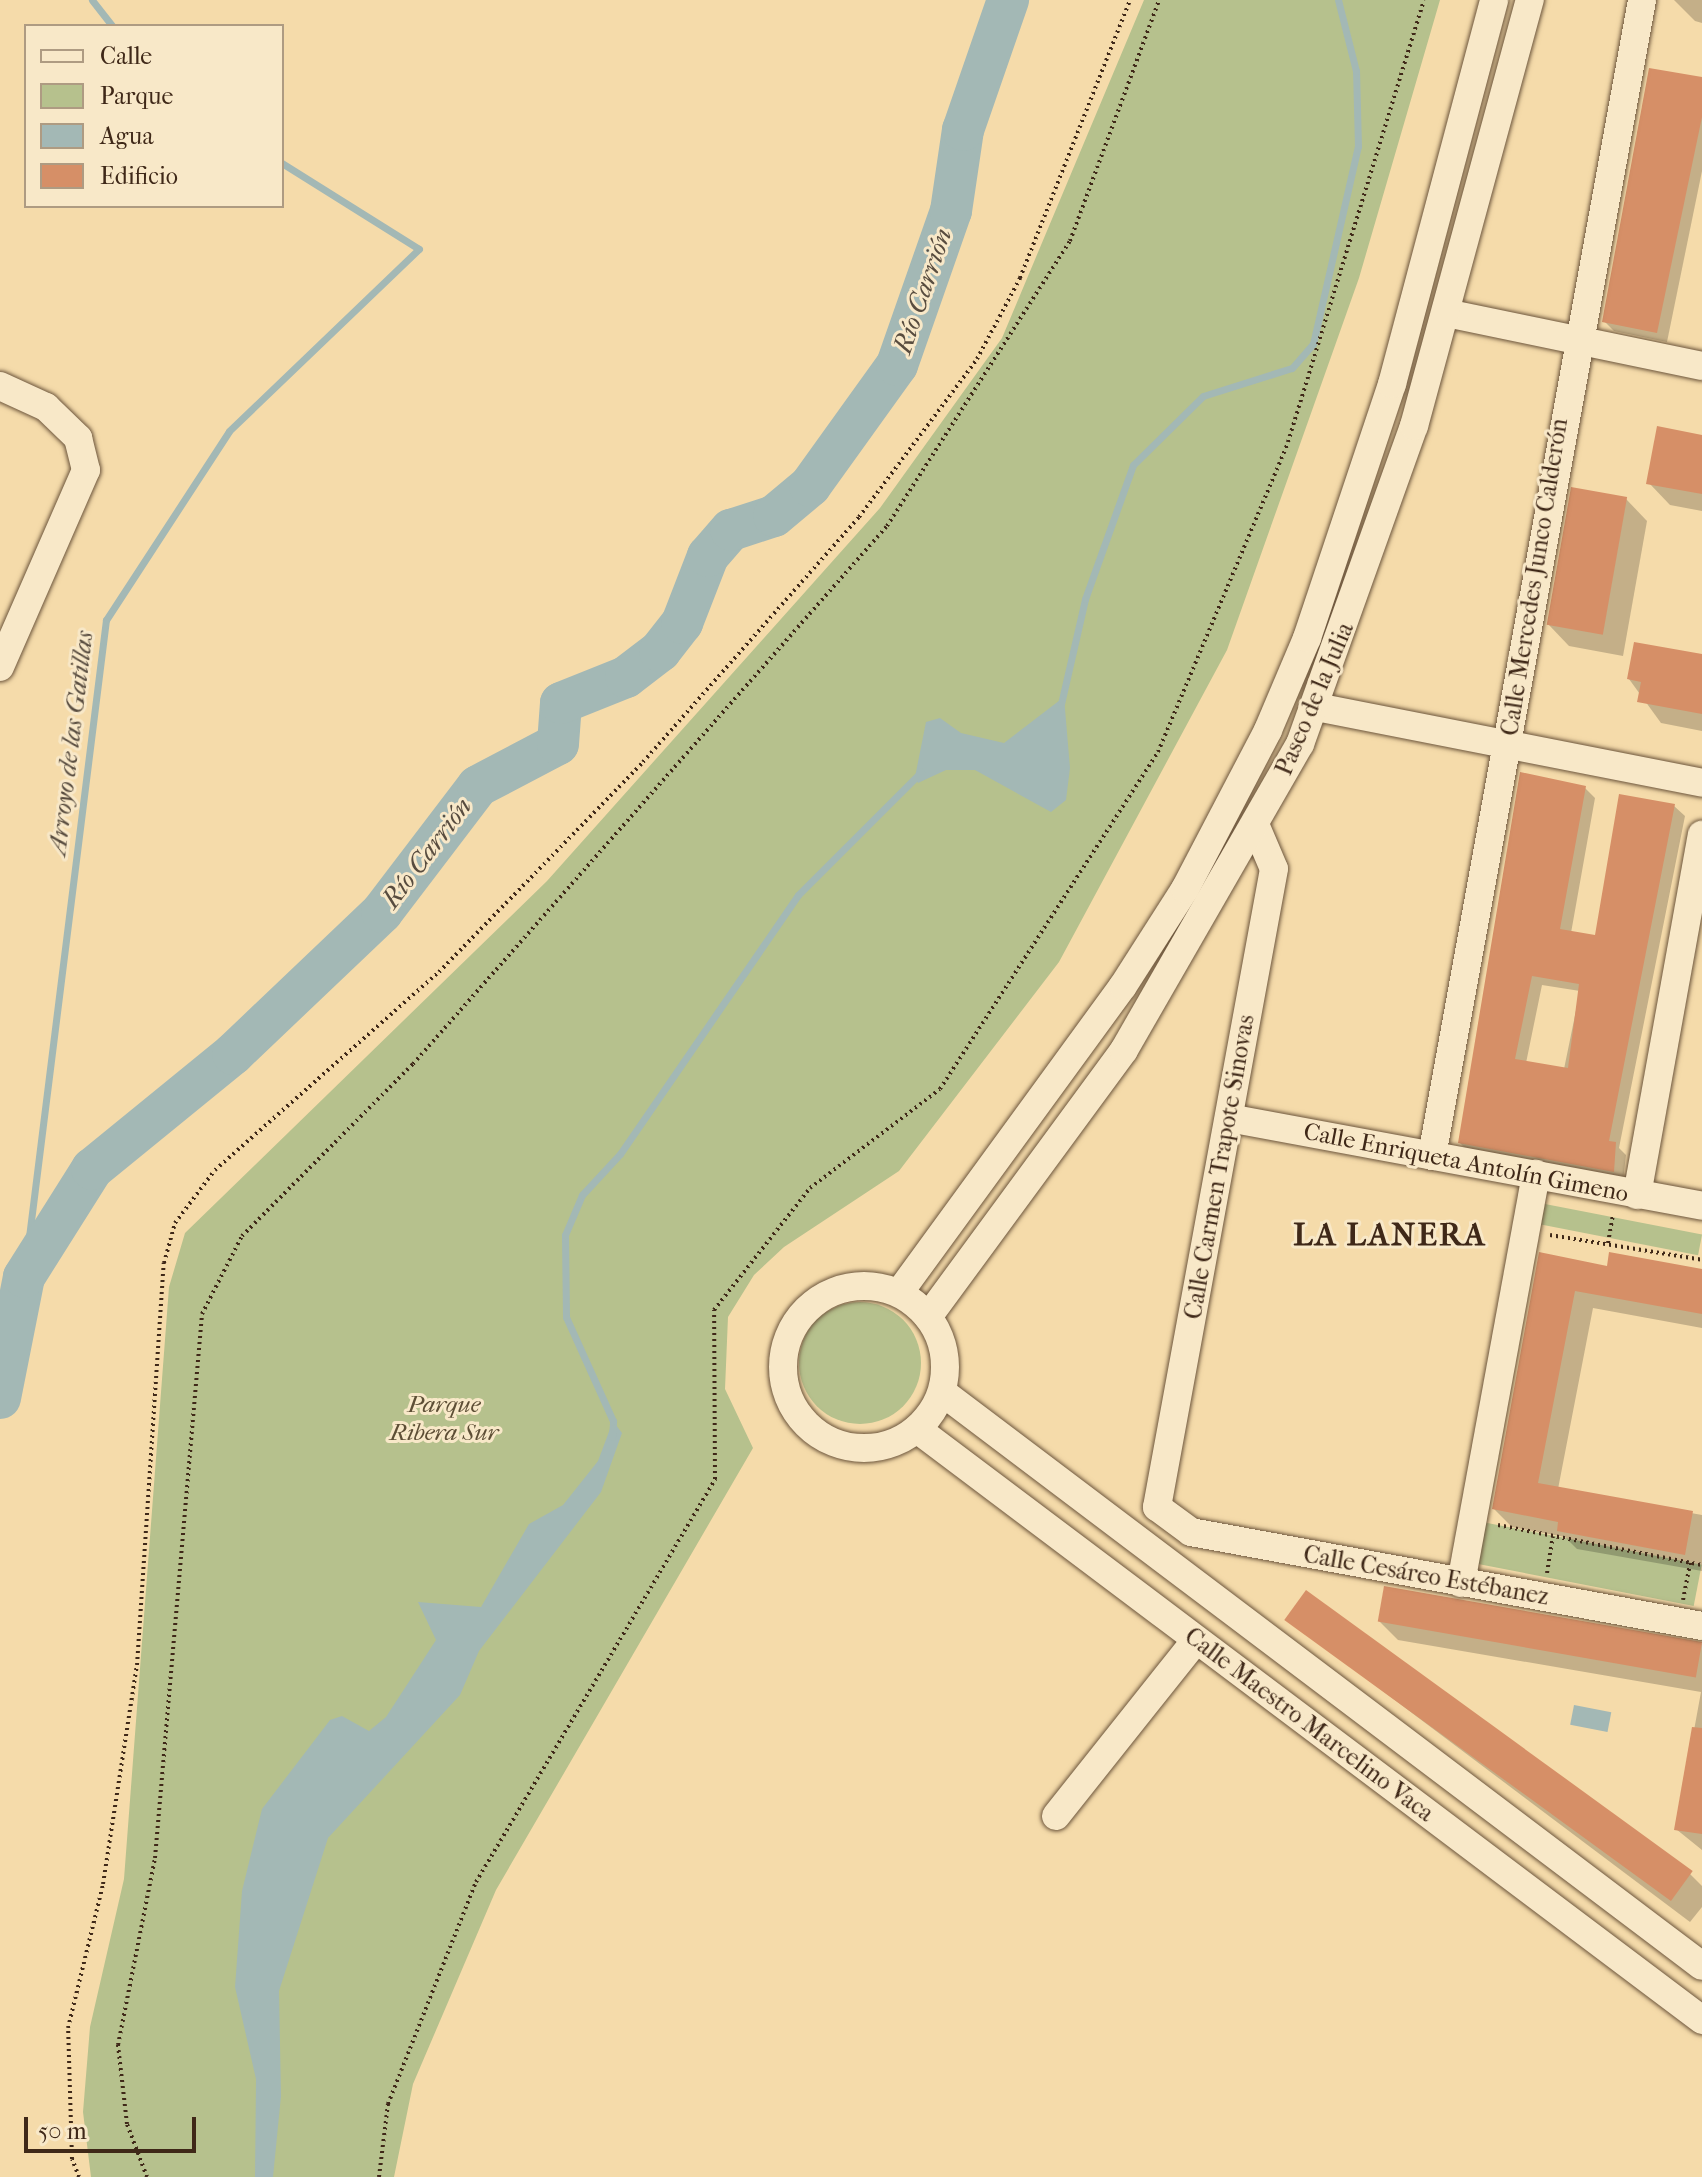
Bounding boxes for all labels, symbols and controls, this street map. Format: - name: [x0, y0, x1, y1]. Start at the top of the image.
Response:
- legend: [24, 24, 284, 208]
- text: Calle: [100, 42, 152, 70]
- text: Parque: [100, 82, 173, 110]
- text: Agua: [100, 122, 153, 150]
- text: Edificio: [100, 162, 178, 190]
- water label: Río Carrión: [887, 224, 959, 358]
- street label: Calle Mercedes Junco Calderón: [1496, 416, 1574, 738]
- street label: Paseo de la Julia: [1270, 618, 1360, 780]
- water label: Arroyo de las Gatillas: [42, 629, 100, 857]
- water label: Río Carrión: [375, 792, 479, 914]
- street label: Calle Carmen Trapote Sinovas: [1179, 1012, 1261, 1322]
- street label: Calle Enriqueta Antolín Gimeno: [1301, 1117, 1631, 1209]
- district label: LA LANERA: [1293, 1216, 1487, 1254]
- park label: Parque Ribera Sur: [390, 1391, 498, 1447]
- street label: Calle Cesáreo Estébanez: [1301, 1540, 1551, 1612]
- street label: Calle Maestro Marcelino Vaca: [1179, 1622, 1439, 1828]
- scale bar: [28, 2101, 200, 2151]
- text: 50 m: [38, 2117, 87, 2145]

